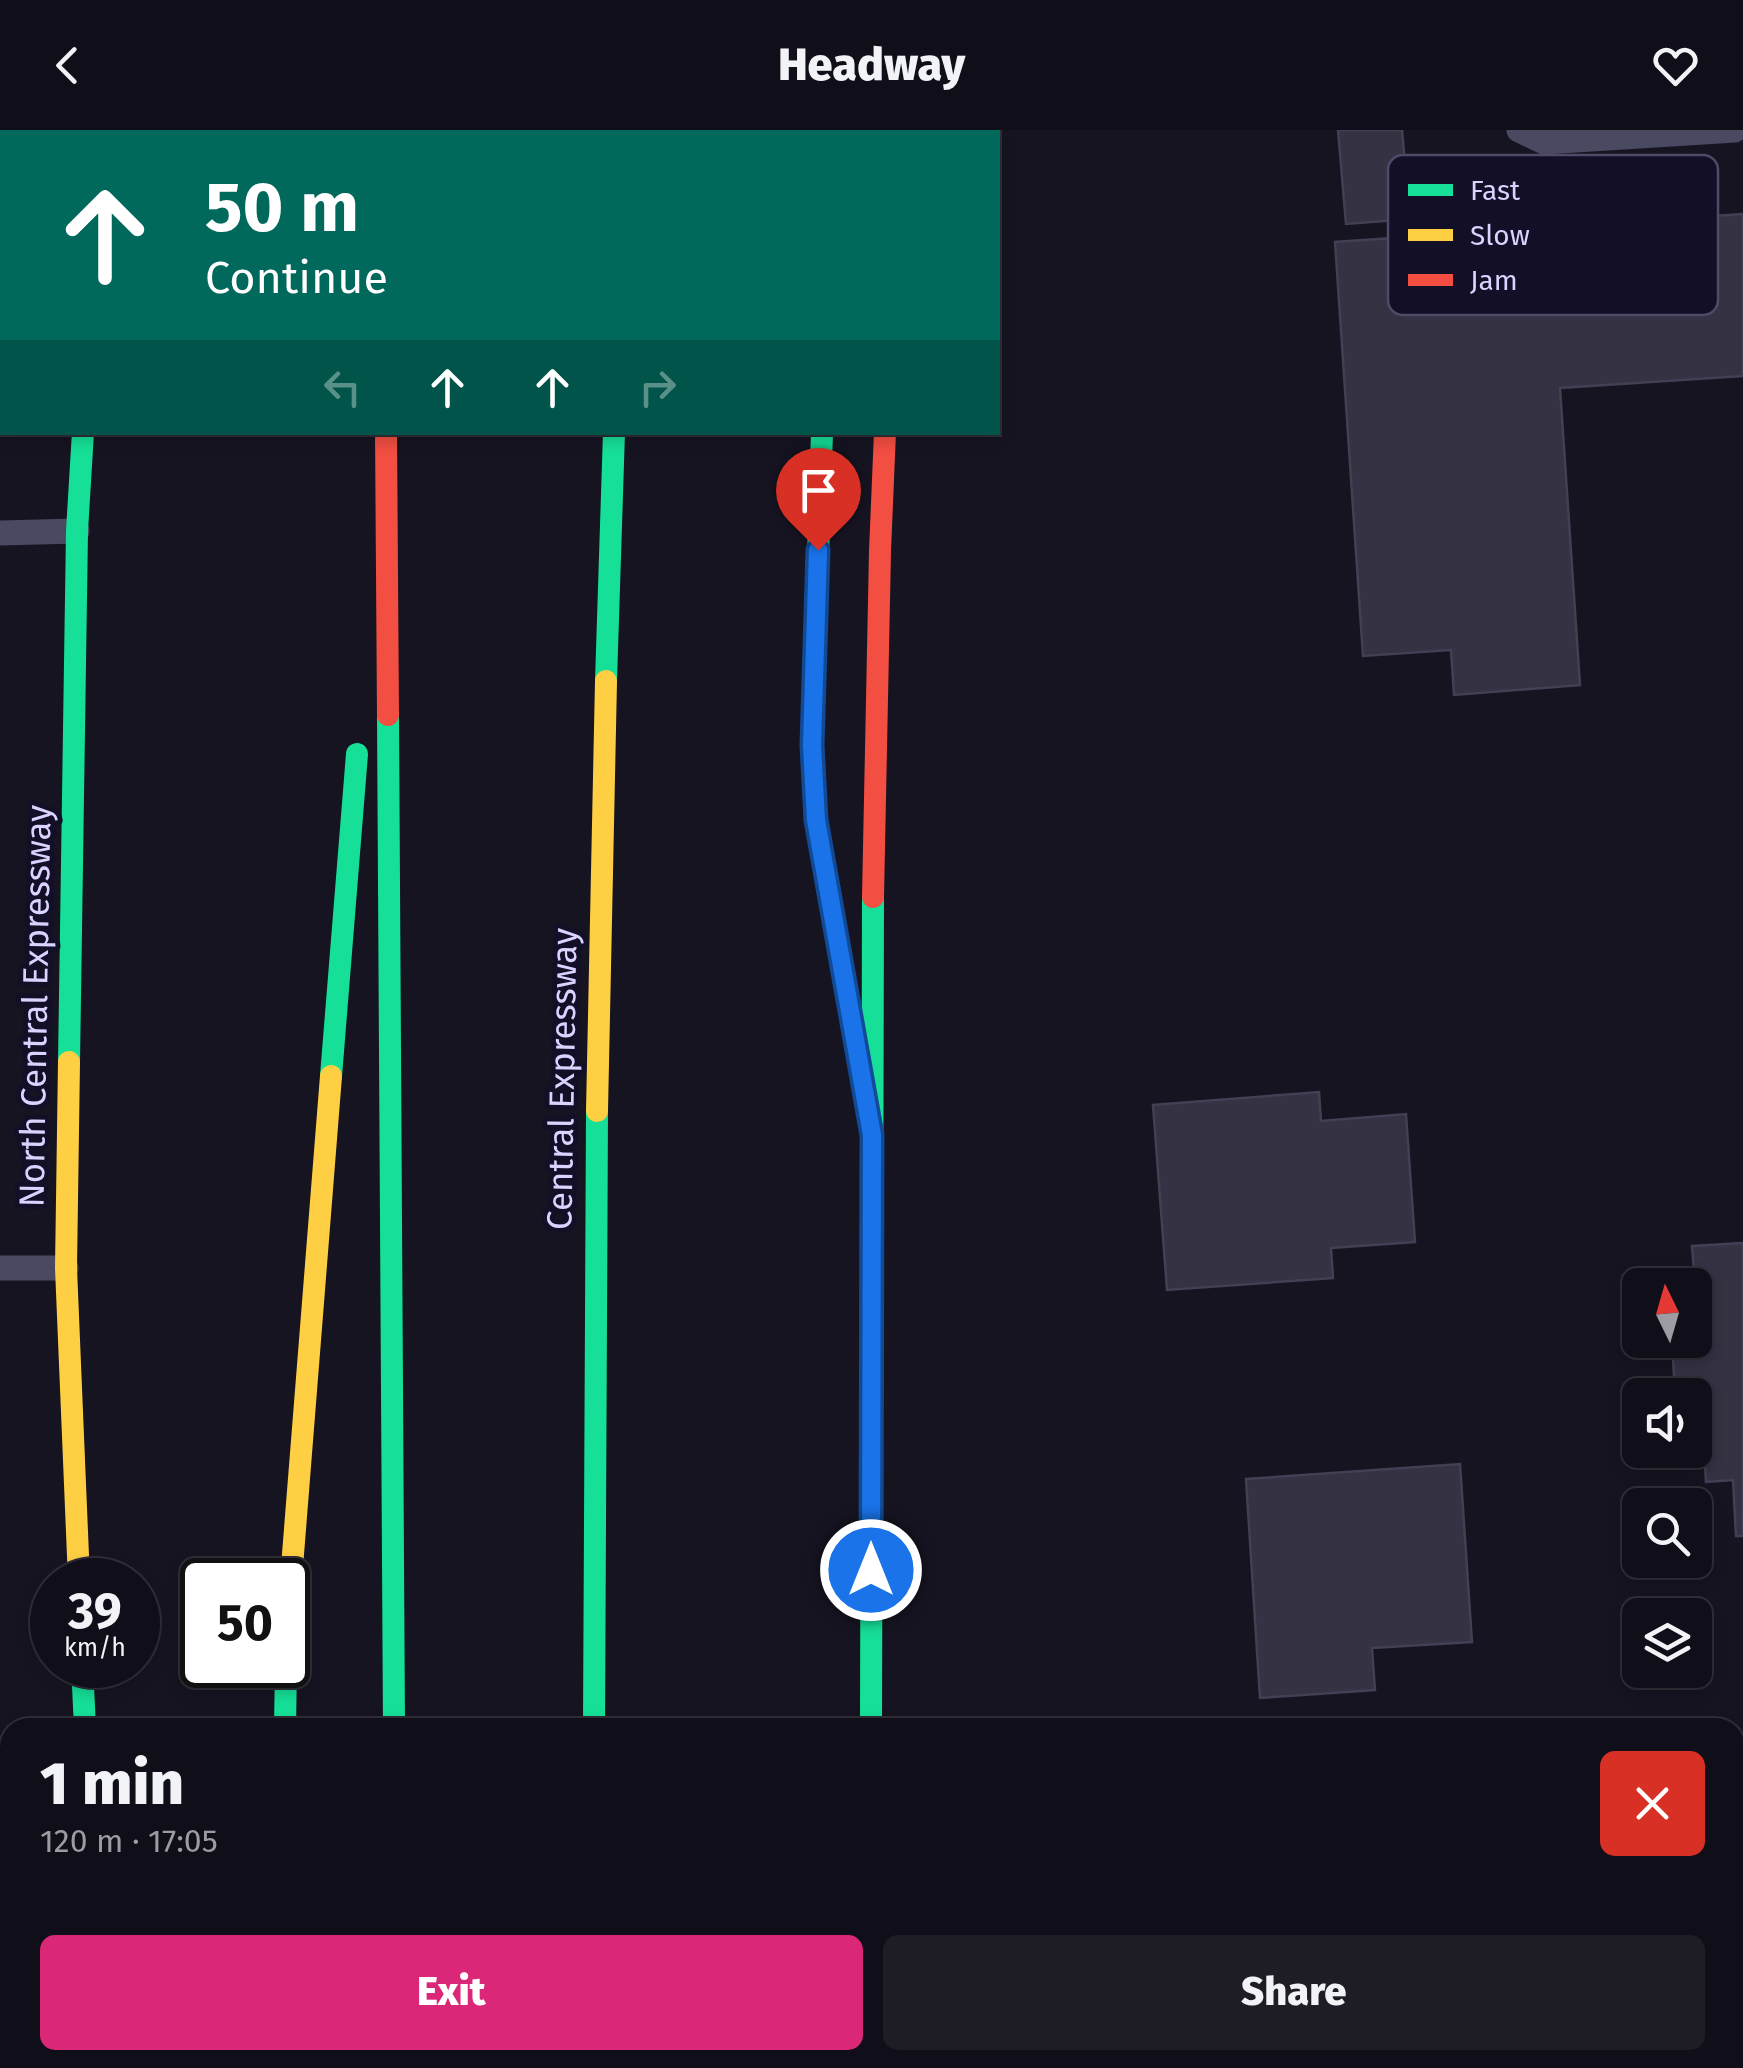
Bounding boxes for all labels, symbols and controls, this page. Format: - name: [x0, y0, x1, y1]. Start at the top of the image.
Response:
- icon: back: [40, 38, 95, 93]
- text: Headway: [778, 38, 965, 92]
- icon: heart: [1648, 38, 1703, 93]
- legend: [1388, 155, 1718, 315]
- text: 50 m: [205, 166, 359, 250]
- icon: ahead: [40, 170, 170, 300]
- text: Fast: [1470, 174, 1521, 207]
- text: Slow: [1470, 219, 1530, 252]
- text: Continue: [205, 251, 388, 305]
- text: Jam: [1470, 264, 1518, 297]
- icon: left: [315, 360, 370, 415]
- icon: ahead: [420, 360, 475, 415]
- icon: ahead: [525, 360, 580, 415]
- icon: right: [630, 360, 685, 415]
- pin: [776, 448, 861, 551]
- icon: arrive: [791, 463, 846, 518]
- street label: North Central Expressway: [10, 804, 60, 1208]
- street label: Central Expressway: [538, 928, 586, 1230]
- north arrow: [1622, 1268, 1712, 1358]
- map controls: [1622, 1268, 1712, 1688]
- button: sound: [1622, 1378, 1712, 1468]
- button: search: [1622, 1488, 1712, 1578]
- position arrow: [819, 1518, 923, 1622]
- speed limit sign: 50: [180, 1558, 310, 1688]
- text: 39: [68, 1581, 122, 1641]
- button: layers: [1622, 1598, 1712, 1688]
- text: km/h: [64, 1633, 126, 1663]
- text: 1 min: [40, 1748, 184, 1820]
- button: close: [1600, 1751, 1705, 1856]
- text: 120 m · 17:05: [40, 1822, 218, 1860]
- button: Exit: [40, 1935, 863, 2050]
- button: Share: [883, 1935, 1705, 2050]

